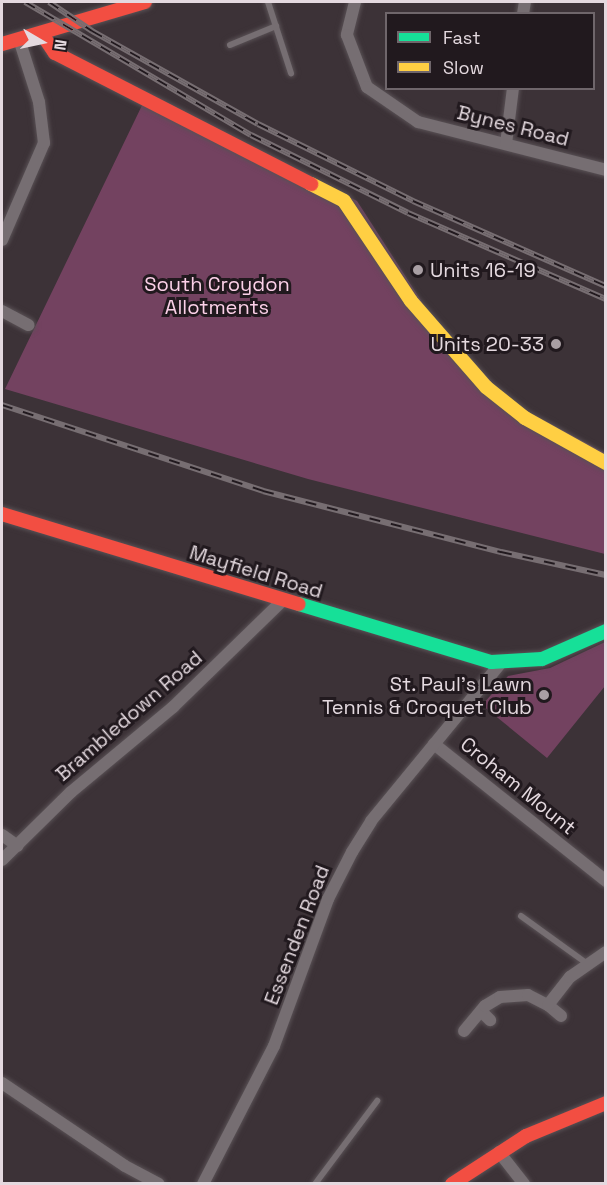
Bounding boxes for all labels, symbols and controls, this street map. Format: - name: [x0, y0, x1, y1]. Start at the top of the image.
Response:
- north arrow: [12, 12, 72, 72]
- legend: [385, 12, 595, 90]
- text: Fast: [443, 26, 480, 49]
- text: N: [49, 38, 71, 52]
- text: Slow: [443, 56, 484, 79]
- street label: Bynes Road: [455, 101, 571, 151]
- place label: Units 16-19: [430, 258, 536, 282]
- marker: Units 16-19: [411, 263, 425, 277]
- park label: South Croydon Allotments: [144, 273, 290, 320]
- place label: Units 20-33: [431, 332, 544, 356]
- marker: Units 20-33: [549, 337, 563, 351]
- street label: Mayfield Road: [187, 540, 325, 604]
- street label: Brambledown Road: [51, 646, 207, 786]
- place label: St. Paul's Lawn Tennis & Croquet Club: [322, 672, 532, 719]
- marker: St. Paul's Lawn Tennis & Croquet Club: [537, 688, 551, 702]
- street label: Croham Mount: [455, 732, 581, 840]
- street label: Essenden Road: [259, 862, 335, 1008]

